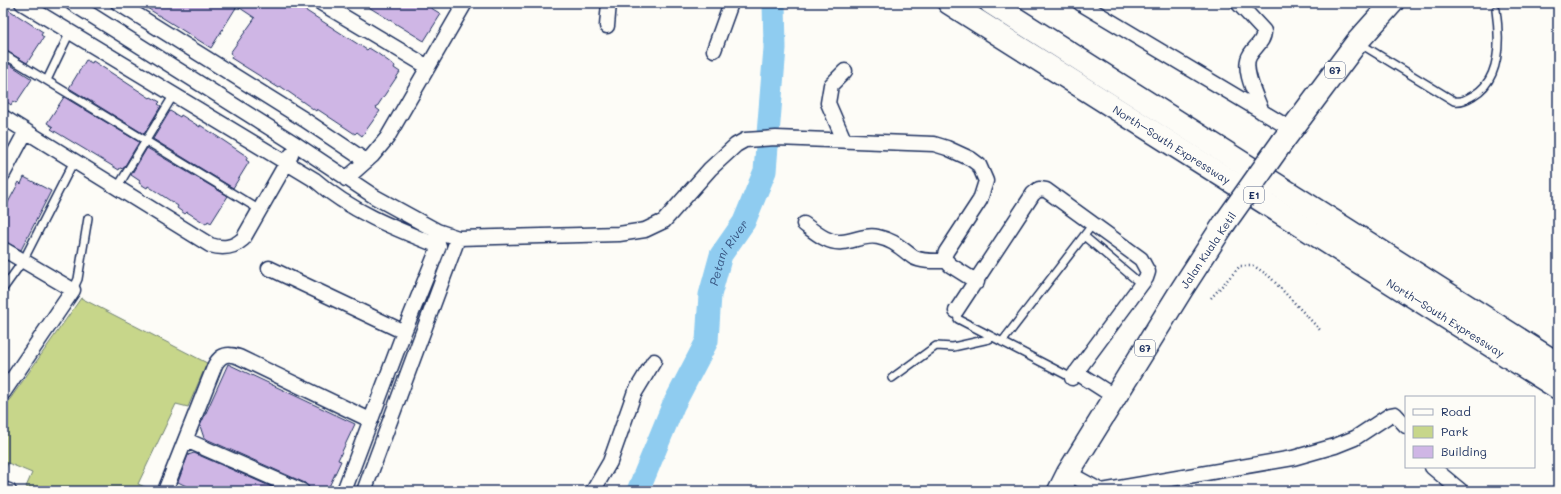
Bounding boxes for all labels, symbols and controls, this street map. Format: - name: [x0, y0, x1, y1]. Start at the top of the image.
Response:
- road number: 67: [1325, 62, 1345, 78]
- street label: North–South Expressway: [1110, 101, 1234, 187]
- road number: E1: [1244, 187, 1264, 203]
- street label: Jalan Kuala Ketil: [1177, 209, 1239, 291]
- water label: Petani River: [705, 216, 751, 287]
- street label: North–South Expressway: [1384, 274, 1508, 360]
- road number: 67: [1135, 340, 1155, 356]
- legend: [1405, 396, 1535, 468]
- text: Road: [1441, 403, 1471, 419]
- text: Park: [1441, 423, 1468, 439]
- text: Building: [1441, 443, 1487, 459]

